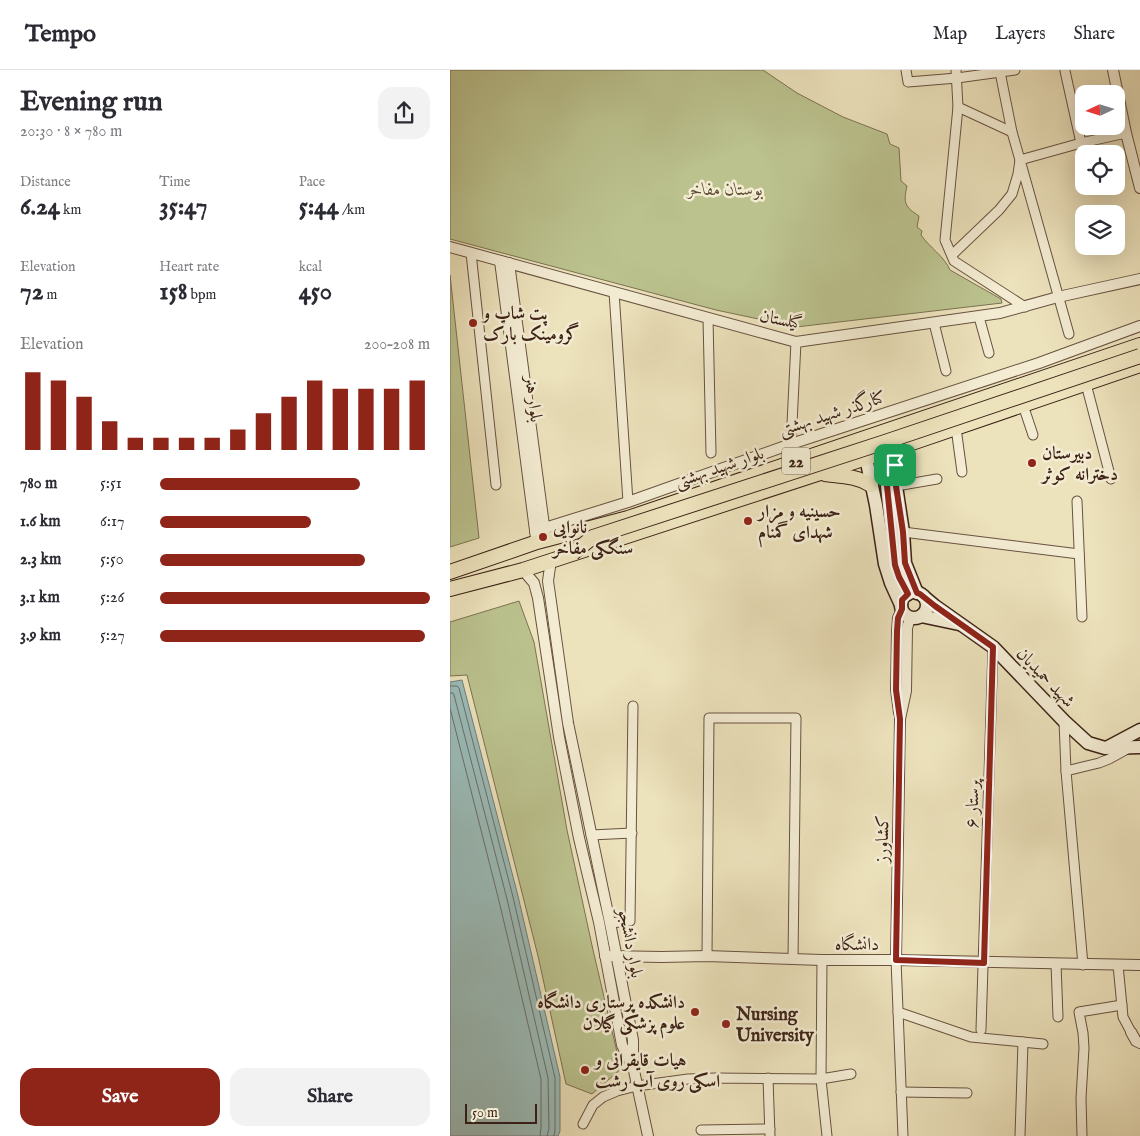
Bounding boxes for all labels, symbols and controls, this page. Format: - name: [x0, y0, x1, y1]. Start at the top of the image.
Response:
- text: Tempo: [25, 19, 96, 50]
- text: Map: [933, 23, 967, 46]
- text: Layers: [995, 23, 1046, 46]
- text: Share: [1074, 23, 1115, 46]
- text: Evening run: [20, 85, 163, 120]
- north arrow: [1075, 85, 1125, 135]
- map controls: [1075, 85, 1125, 255]
- button: share: [378, 87, 430, 139]
- text: 20:30 · 8 × 780 m: [20, 122, 122, 142]
- button: locate: [1075, 145, 1125, 195]
- text: Distance: [20, 173, 71, 191]
- text: Time: [159, 173, 190, 191]
- text: Pace: [299, 173, 325, 191]
- park label: بوستان مفاخر: [685, 179, 764, 202]
- text: 6.24: [20, 191, 60, 223]
- text: 35:47: [159, 191, 208, 223]
- text: 5:44: [299, 191, 339, 223]
- text: km: [60, 201, 81, 219]
- text: /km: [339, 201, 365, 219]
- button: layers: [1075, 205, 1125, 255]
- text: Elevation: [20, 258, 76, 276]
- text: Heart rate: [159, 258, 219, 276]
- text: kcal: [299, 258, 322, 276]
- text: 72: [20, 276, 43, 308]
- text: 158: [159, 276, 188, 308]
- text: 450: [299, 276, 332, 308]
- text: m: [43, 286, 57, 304]
- text: bpm: [188, 286, 216, 304]
- place label: پت شاپ و گرومینک بارک: [481, 303, 579, 347]
- street label: گیلستان: [758, 305, 804, 336]
- marker: پت شاپ و گرومینک بارک: [467, 317, 479, 329]
- text: Elevation: [20, 335, 83, 355]
- text: 200–208 m: [364, 335, 430, 355]
- street label: بلوار هنر: [518, 373, 547, 424]
- street label: کنارگذر شهید بهشتی: [775, 383, 889, 443]
- street label: بلوار شهید بهشتی: [672, 442, 767, 494]
- place label: دبیرستان دخترانه کوثر: [1040, 443, 1118, 487]
- pin: [874, 444, 916, 486]
- road number: 22: [782, 448, 810, 474]
- icon: arrive: [881, 451, 909, 479]
- marker: دبیرستان دخترانه کوثر: [1026, 457, 1038, 469]
- text: 780 m: [20, 474, 57, 494]
- text: 5:51: [100, 474, 122, 494]
- place label: حسینیه و مزار شهدای گمنام: [756, 501, 841, 548]
- text: 1.6 km: [20, 512, 61, 532]
- text: 6:17: [100, 512, 124, 532]
- marker: حسینیه و مزار شهدای گمنام: [742, 515, 754, 527]
- place label: نانوایی سنگکی مفاخر: [551, 517, 633, 561]
- marker: نانوایی سنگکی مفاخر: [537, 531, 549, 543]
- text: 2.3 km: [20, 550, 61, 570]
- text: 5:50: [100, 550, 124, 570]
- text: 3.1 km: [20, 588, 60, 608]
- text: 5:26: [100, 588, 124, 608]
- text: 3.9 km: [20, 626, 61, 646]
- text: 5:27: [100, 626, 125, 646]
- street label: شهید حمیدیان: [1011, 643, 1079, 713]
- street label: پرستار ۶: [961, 777, 986, 829]
- street label: کشاورز: [872, 815, 895, 865]
- street label: بلوار دانشجو: [611, 904, 648, 980]
- street label: دانشگاه: [835, 932, 879, 957]
- place label: دانشکده پرستاری دانشگاه علوم پزشکی گیلان: [537, 990, 685, 1039]
- place label: Nursing University: [735, 1004, 815, 1048]
- marker: دانشکده پرستاری دانشگاه علوم پزشکی گیلان: [689, 1006, 701, 1018]
- marker: Nursing University: [720, 1018, 732, 1030]
- place label: هیات قایقرانی و اسکی روی آب رشت: [593, 1050, 720, 1094]
- marker: هیات قایقرانی و اسکی روی آب رشت: [579, 1064, 591, 1076]
- button: Save: [20, 1068, 220, 1126]
- button: Share: [230, 1068, 430, 1126]
- scale bar: [465, 1101, 538, 1124]
- text: 50 m: [472, 1104, 498, 1122]

